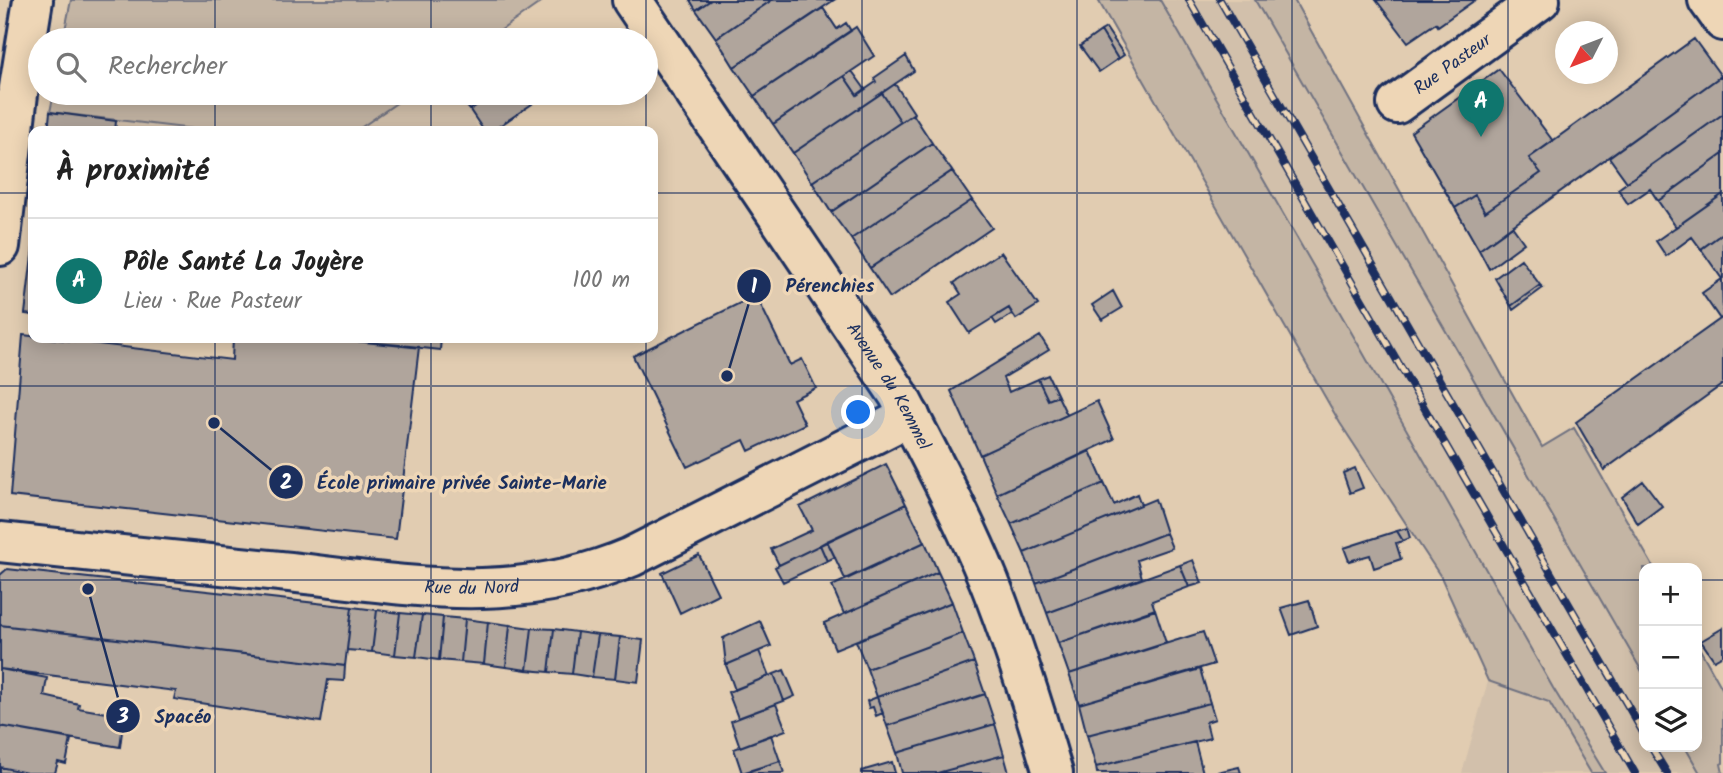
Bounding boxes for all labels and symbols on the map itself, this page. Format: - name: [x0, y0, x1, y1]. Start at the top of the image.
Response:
- north arrow: [1555, 21, 1618, 84]
- street label: Rue Pasteur: [1408, 26, 1499, 103]
- pin: A: [1458, 79, 1504, 137]
- callout: Pérenchies: [736, 266, 888, 306]
- text: 1: [751, 271, 758, 304]
- text: Pérenchies: [786, 272, 875, 302]
- street label: Avenue du Kemmel: [838, 317, 938, 456]
- your location: [841, 395, 875, 429]
- callout: École primaire privée Sainte-Marie: [269, 462, 621, 502]
- text: 2: [280, 467, 292, 500]
- text: École primaire privée Sainte-Marie: [317, 469, 607, 499]
- street label: Rue du Nord: [423, 573, 521, 604]
- callout: Spacéo: [106, 696, 226, 736]
- text: 3: [116, 701, 129, 734]
- text: Spacéo: [155, 703, 212, 733]

